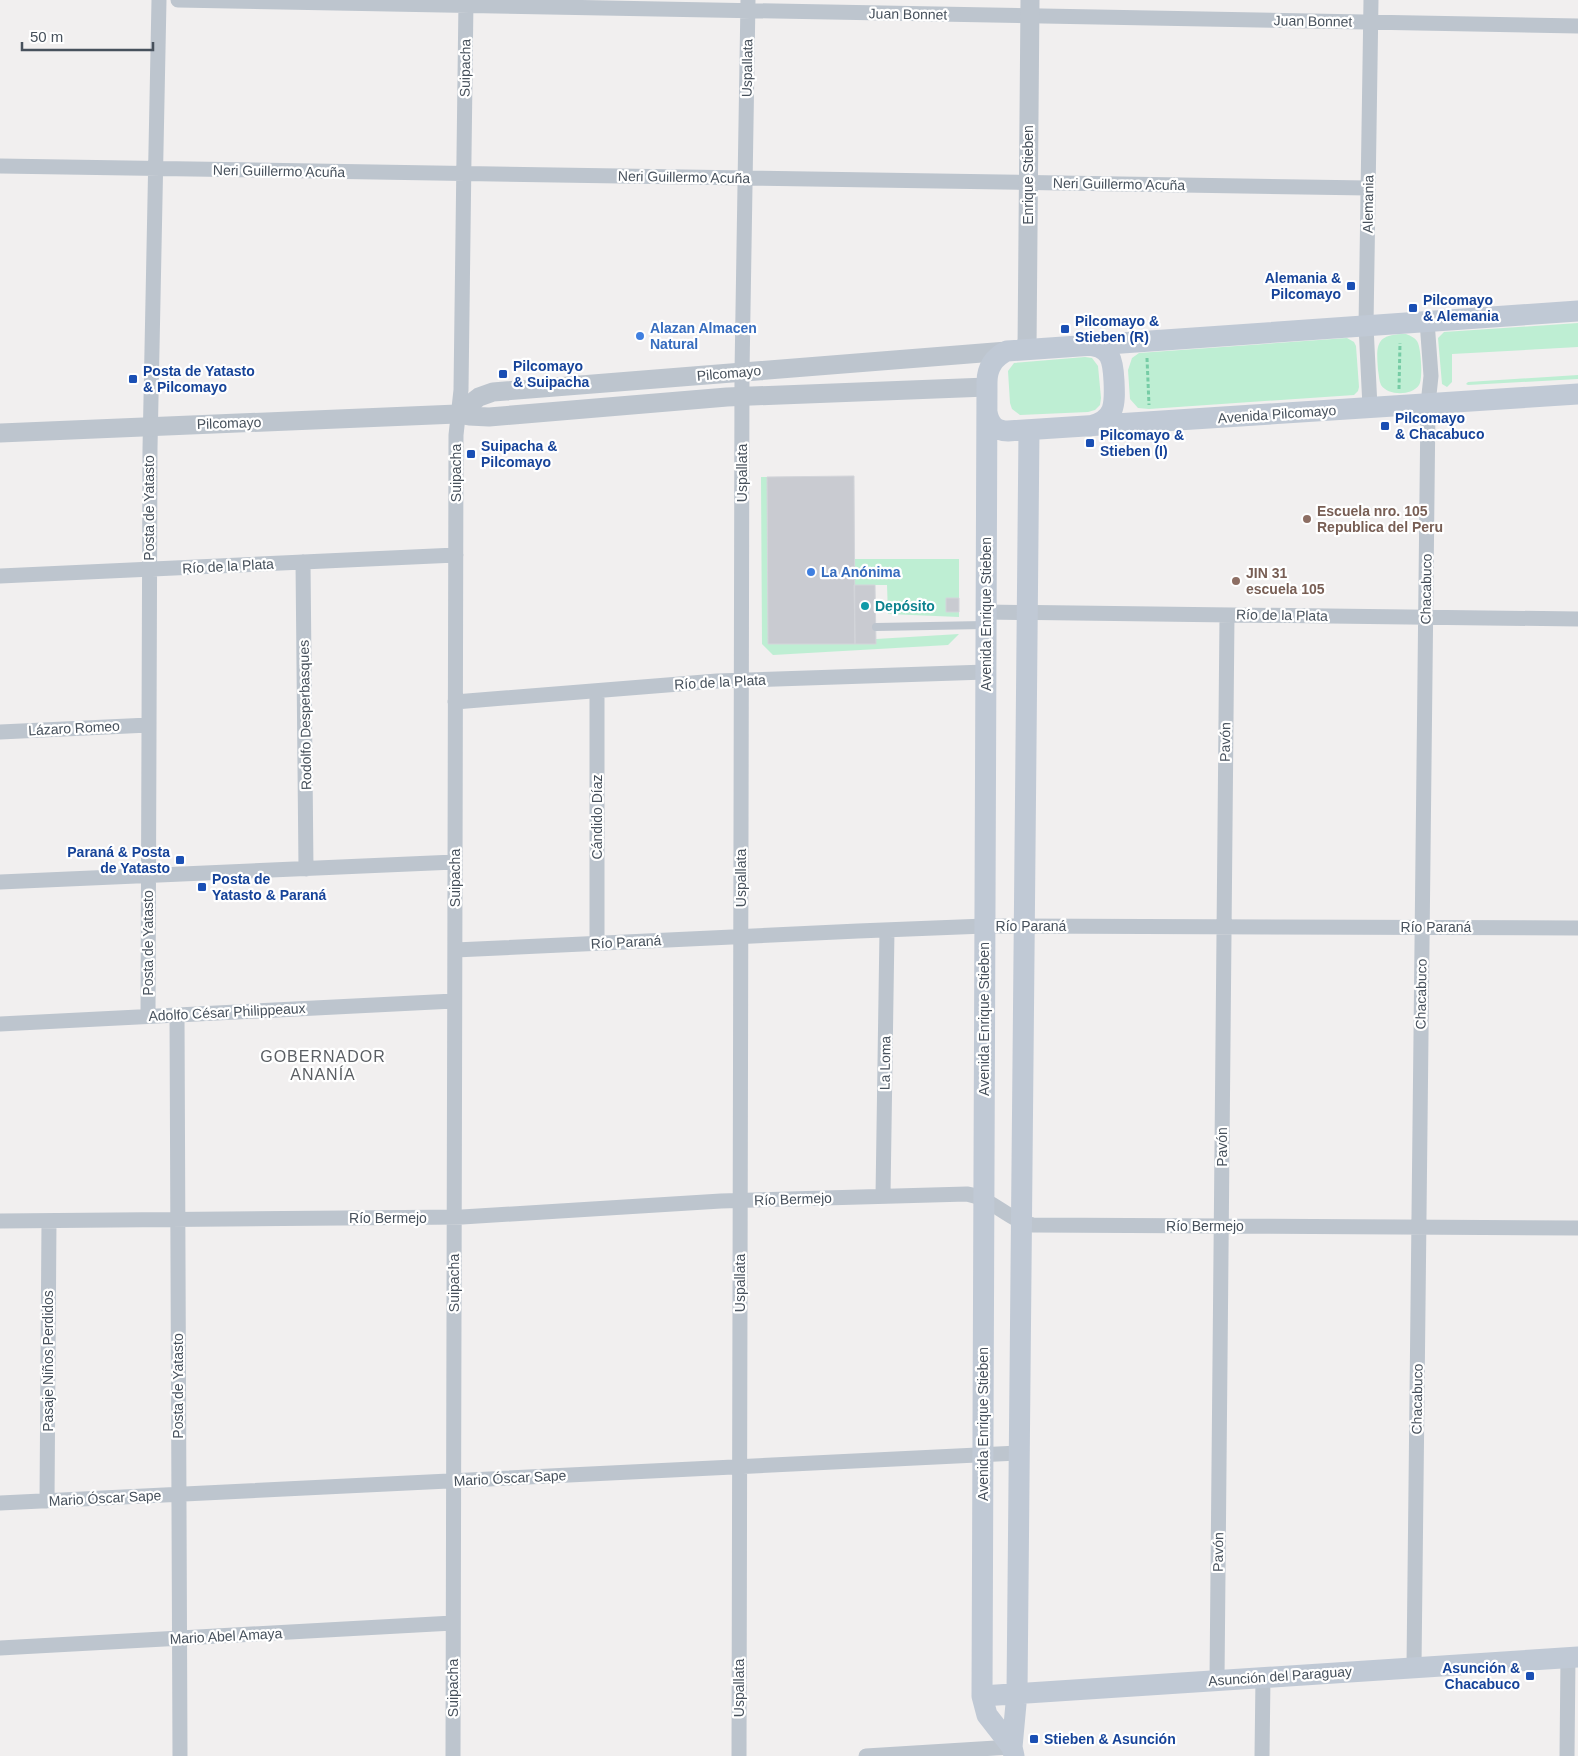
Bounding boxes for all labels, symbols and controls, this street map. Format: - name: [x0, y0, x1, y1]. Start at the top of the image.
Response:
- street label: Juan Bonnet: [869, 5, 948, 23]
- street label: Juan Bonnet: [1274, 12, 1353, 30]
- scale bar: [22, 20, 154, 52]
- text: 50 m: [30, 28, 63, 45]
- street label: Suipacha: [456, 38, 474, 97]
- street label: Uspallata: [738, 38, 756, 97]
- street label: Enrique Stieben: [1020, 125, 1036, 225]
- street label: Neri Guillermo Acuña: [213, 162, 345, 180]
- street label: Neri Guillermo Acuña: [618, 168, 750, 186]
- street label: Alemania: [1359, 174, 1377, 233]
- street label: Neri Guillermo Acuña: [1053, 175, 1185, 193]
- place label: Alemania & Pilcomayo: [1265, 270, 1341, 302]
- marker: Alemania & Pilcomayo: [1345, 280, 1357, 292]
- place label: Pilcomayo & Alemania: [1423, 292, 1499, 324]
- marker: Pilcomayo & Alemania: [1407, 302, 1419, 314]
- place label: Pilcomayo & Stieben (R): [1075, 313, 1159, 345]
- place label: Alazan Almacen Natural: [650, 320, 757, 352]
- marker: Pilcomayo & Stieben (R): [1059, 323, 1071, 335]
- marker: Alazan Almacen Natural: [634, 330, 646, 342]
- place label: Pilcomayo & Suipacha: [513, 358, 589, 390]
- street label: Pilcomayo: [696, 362, 762, 384]
- place label: Posta de Yatasto & Pilcomayo: [143, 363, 255, 395]
- marker: Pilcomayo & Suipacha: [497, 368, 509, 380]
- marker: Posta de Yatasto & Pilcomayo: [127, 373, 139, 385]
- street label: Avenida Pilcomayo: [1217, 402, 1337, 426]
- place label: Pilcomayo & Chacabuco: [1395, 410, 1484, 442]
- street label: Pilcomayo: [196, 414, 262, 432]
- marker: Pilcomayo & Chacabuco: [1379, 420, 1391, 432]
- place label: Pilcomayo & Stieben (I): [1100, 427, 1184, 459]
- marker: Pilcomayo & Stieben (I): [1084, 437, 1096, 449]
- place label: Suipacha & Pilcomayo: [481, 438, 557, 470]
- street label: Suipacha: [448, 444, 464, 502]
- street label: Uspallata: [734, 444, 750, 502]
- marker: Suipacha & Pilcomayo: [465, 448, 477, 460]
- street label: Posta de Yatasto: [141, 455, 157, 561]
- place label: Escuela nro. 105 Republica del Peru: [1317, 503, 1443, 535]
- marker: Escuela nro. 105 Republica del Peru: [1301, 513, 1313, 525]
- street label: Avenida Enrique Stieben: [978, 537, 994, 691]
- street label: Chacabuco: [1417, 553, 1435, 625]
- street label: Río de la Plata: [182, 556, 274, 576]
- place label: La Anónima: [821, 564, 901, 580]
- place label: JIN 31 escuela 105: [1246, 565, 1325, 597]
- marker: La Anónima: [805, 566, 817, 578]
- marker: JIN 31 escuela 105: [1230, 575, 1242, 587]
- place label: Depósito: [875, 598, 935, 614]
- marker: Depósito: [859, 600, 871, 612]
- street label: Río de la Plata: [1236, 606, 1328, 624]
- street label: Rodolfo Desperbasques: [296, 640, 314, 790]
- street label: Río de la Plata: [674, 672, 766, 692]
- street label: Lázaro Romeo: [28, 718, 120, 738]
- street label: Pavón: [1217, 722, 1233, 762]
- street label: Cándido Díaz: [589, 775, 605, 859]
- place label: Paraná & Posta de Yatasto: [67, 844, 170, 876]
- street label: Suipacha: [447, 849, 463, 907]
- street label: Uspallata: [733, 849, 749, 907]
- marker: Paraná & Posta de Yatasto: [174, 854, 186, 866]
- place label: Posta de Yatasto & Paraná: [212, 871, 327, 903]
- marker: Posta de Yatasto & Paraná: [196, 881, 208, 893]
- street label: Posta de Yatasto: [140, 890, 156, 996]
- street label: Río Paraná: [996, 918, 1067, 934]
- street label: Río Paraná: [1401, 919, 1472, 935]
- street label: Río Paraná: [590, 932, 662, 952]
- street label: Avenida Enrique Stieben: [976, 942, 992, 1096]
- street label: Chacabuco: [1412, 958, 1430, 1030]
- street label: Adolfo César Philippeaux: [148, 1000, 306, 1024]
- street label: La Loma: [877, 1035, 893, 1090]
- district label: GOBERNADOR ANANÍA: [260, 1048, 386, 1083]
- street label: Pavón: [1214, 1127, 1230, 1167]
- street label: Río Bermejo: [754, 1190, 832, 1208]
- street label: Río Bermejo: [349, 1210, 427, 1226]
- street label: Río Bermejo: [1166, 1218, 1244, 1234]
- street label: Suipacha: [446, 1254, 462, 1312]
- street label: Uspallata: [732, 1254, 748, 1312]
- street label: Pasaje Niños Perdidos: [40, 1290, 56, 1432]
- street label: Posta de Yatasto: [170, 1333, 186, 1439]
- street label: Avenida Enrique Stieben: [975, 1347, 991, 1501]
- street label: Chacabuco: [1408, 1363, 1426, 1435]
- street label: Mario Óscar Sape: [453, 1467, 567, 1489]
- street label: Mario Óscar Sape: [48, 1487, 162, 1509]
- street label: Pavón: [1210, 1532, 1226, 1572]
- street label: Mario Abel Amaya: [169, 1625, 283, 1647]
- street label: Suipacha: [445, 1659, 461, 1717]
- street label: Uspallata: [731, 1659, 747, 1717]
- place label: Asunción & Chacabuco: [1442, 1660, 1520, 1692]
- street label: Asunción del Paraguay: [1208, 1663, 1352, 1689]
- marker: Asunción & Chacabuco: [1524, 1670, 1536, 1682]
- place label: Stieben & Asunción: [1044, 1731, 1176, 1747]
- marker: Stieben & Asunción: [1028, 1733, 1040, 1745]

